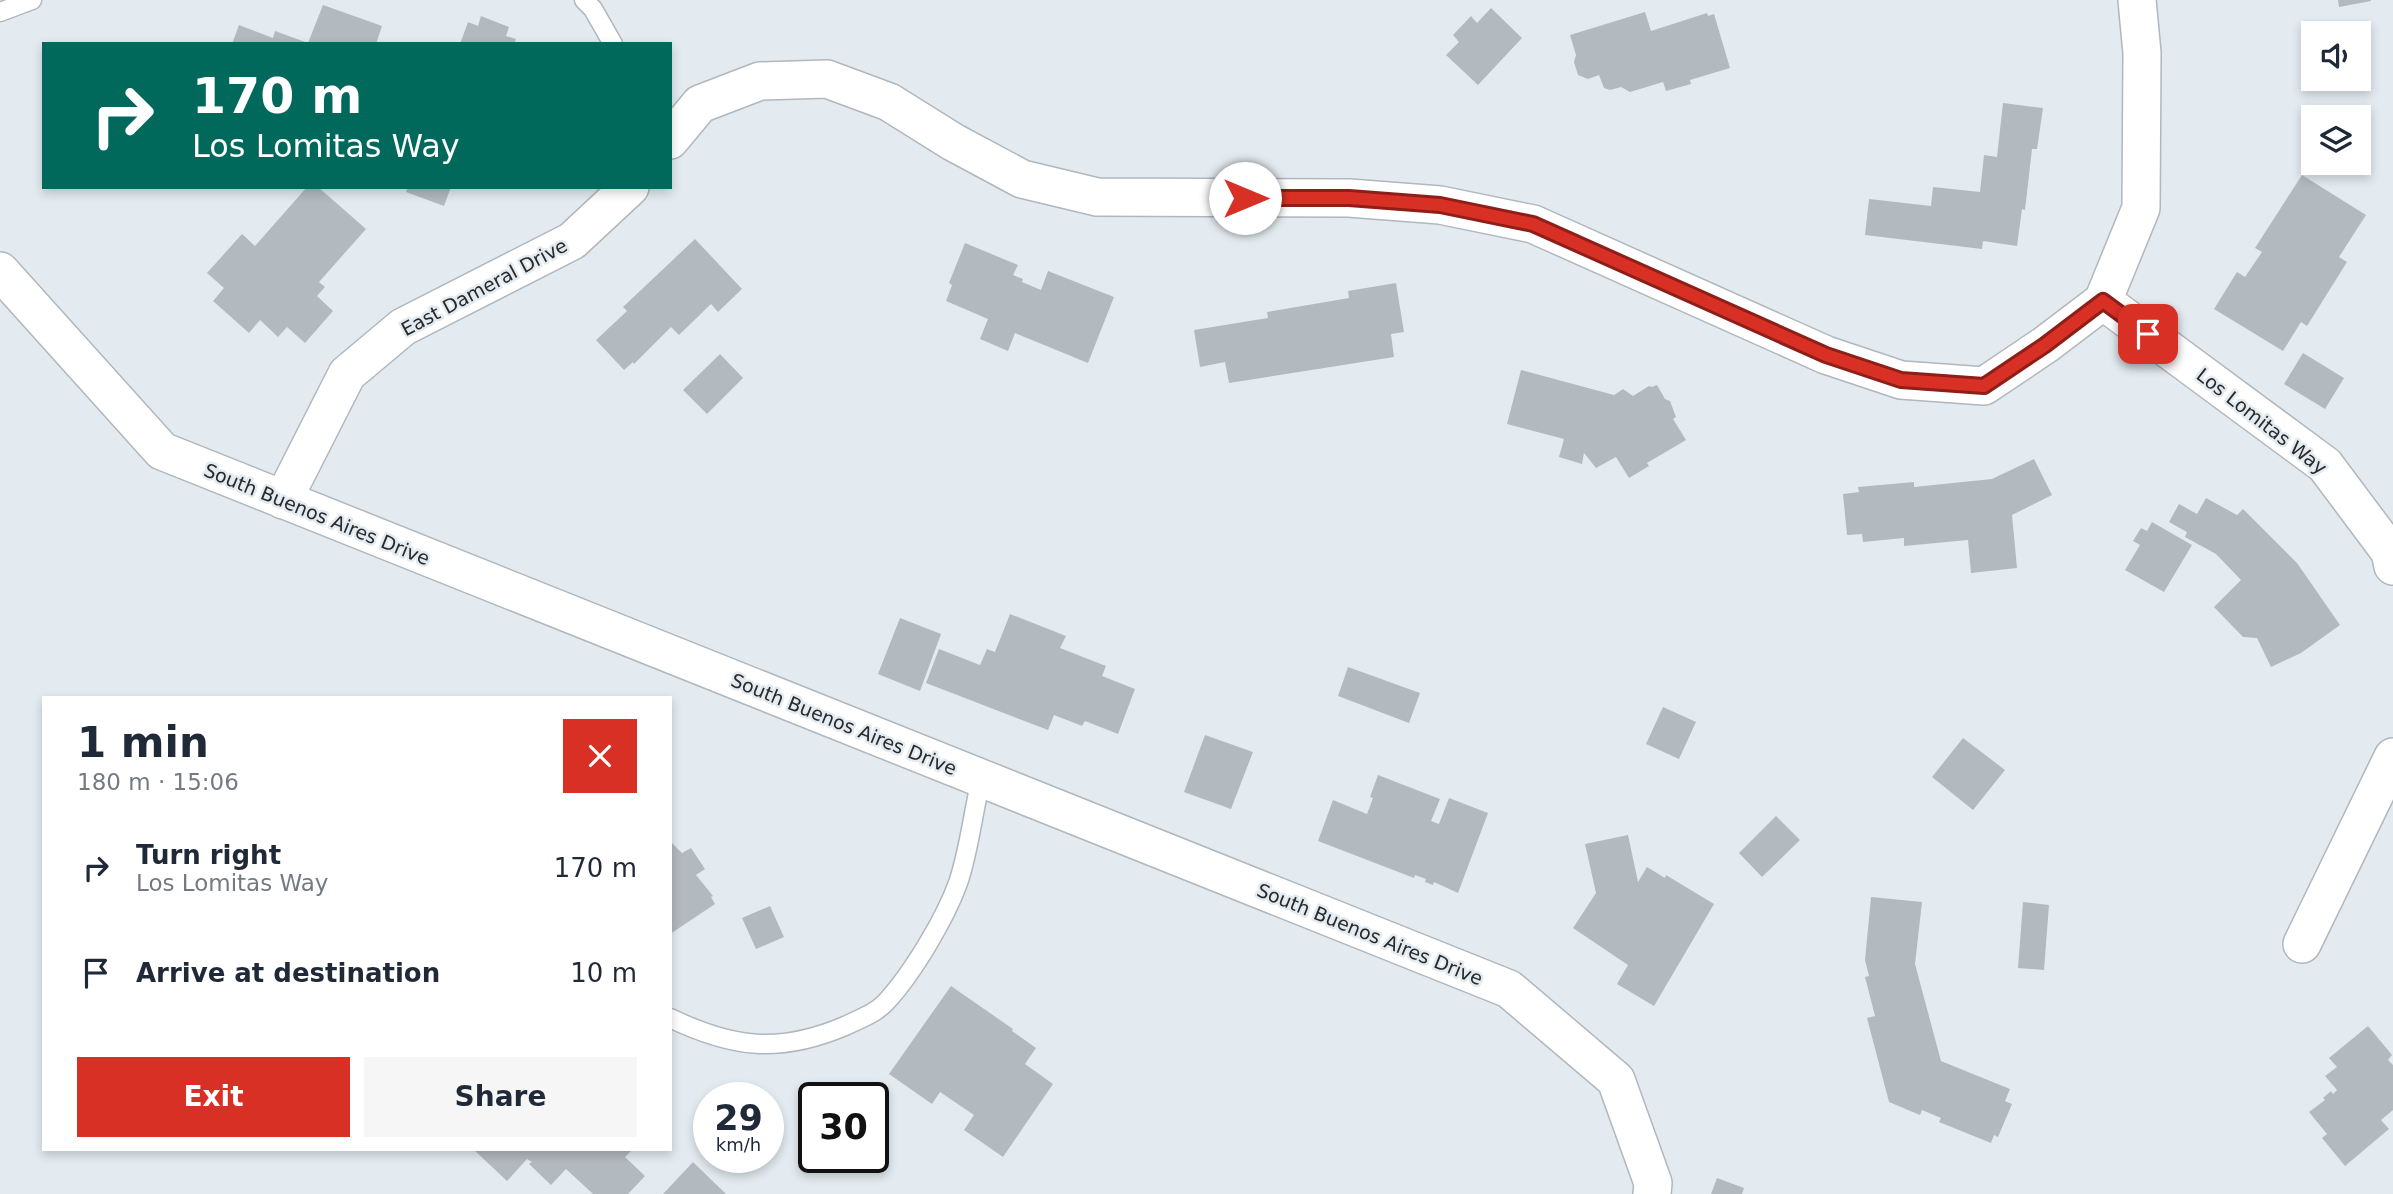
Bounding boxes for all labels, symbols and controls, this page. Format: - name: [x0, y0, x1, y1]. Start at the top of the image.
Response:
- map controls: [2301, 21, 2371, 175]
- button: sound: [2301, 21, 2371, 91]
- text: 170 m: [192, 68, 362, 125]
- icon: right: [77, 70, 168, 161]
- button: layers: [2301, 105, 2371, 175]
- text: Los Lomitas Way: [192, 127, 460, 165]
- position arrow: [1208, 161, 1282, 235]
- street label: East Dameral Drive: [397, 234, 571, 340]
- pin: [2118, 304, 2178, 364]
- icon: arrive: [2129, 315, 2167, 353]
- street label: Los Lomitas Way: [2193, 363, 2331, 479]
- street label: South Buenos Aires Drive: [201, 459, 433, 569]
- street label: South Buenos Aires Drive: [728, 669, 960, 779]
- text: 1 min: [77, 718, 209, 767]
- button: close: [563, 719, 637, 793]
- text: 180 m · 15:06: [77, 769, 239, 795]
- text: Turn right: [136, 840, 281, 870]
- icon: right: [77, 849, 115, 887]
- text: 170 m: [554, 853, 637, 883]
- text: Los Lomitas Way: [136, 870, 328, 896]
- street label: South Buenos Aires Drive: [1254, 879, 1486, 989]
- icon: arrive: [77, 954, 115, 992]
- text: Arrive at destination: [136, 958, 440, 988]
- text: 10 m: [570, 958, 637, 988]
- button: Exit: [77, 1057, 350, 1137]
- button: Share: [364, 1057, 637, 1137]
- speed limit sign: 30: [798, 1082, 889, 1173]
- text: 29: [714, 1098, 763, 1138]
- text: km/h: [716, 1134, 761, 1155]

